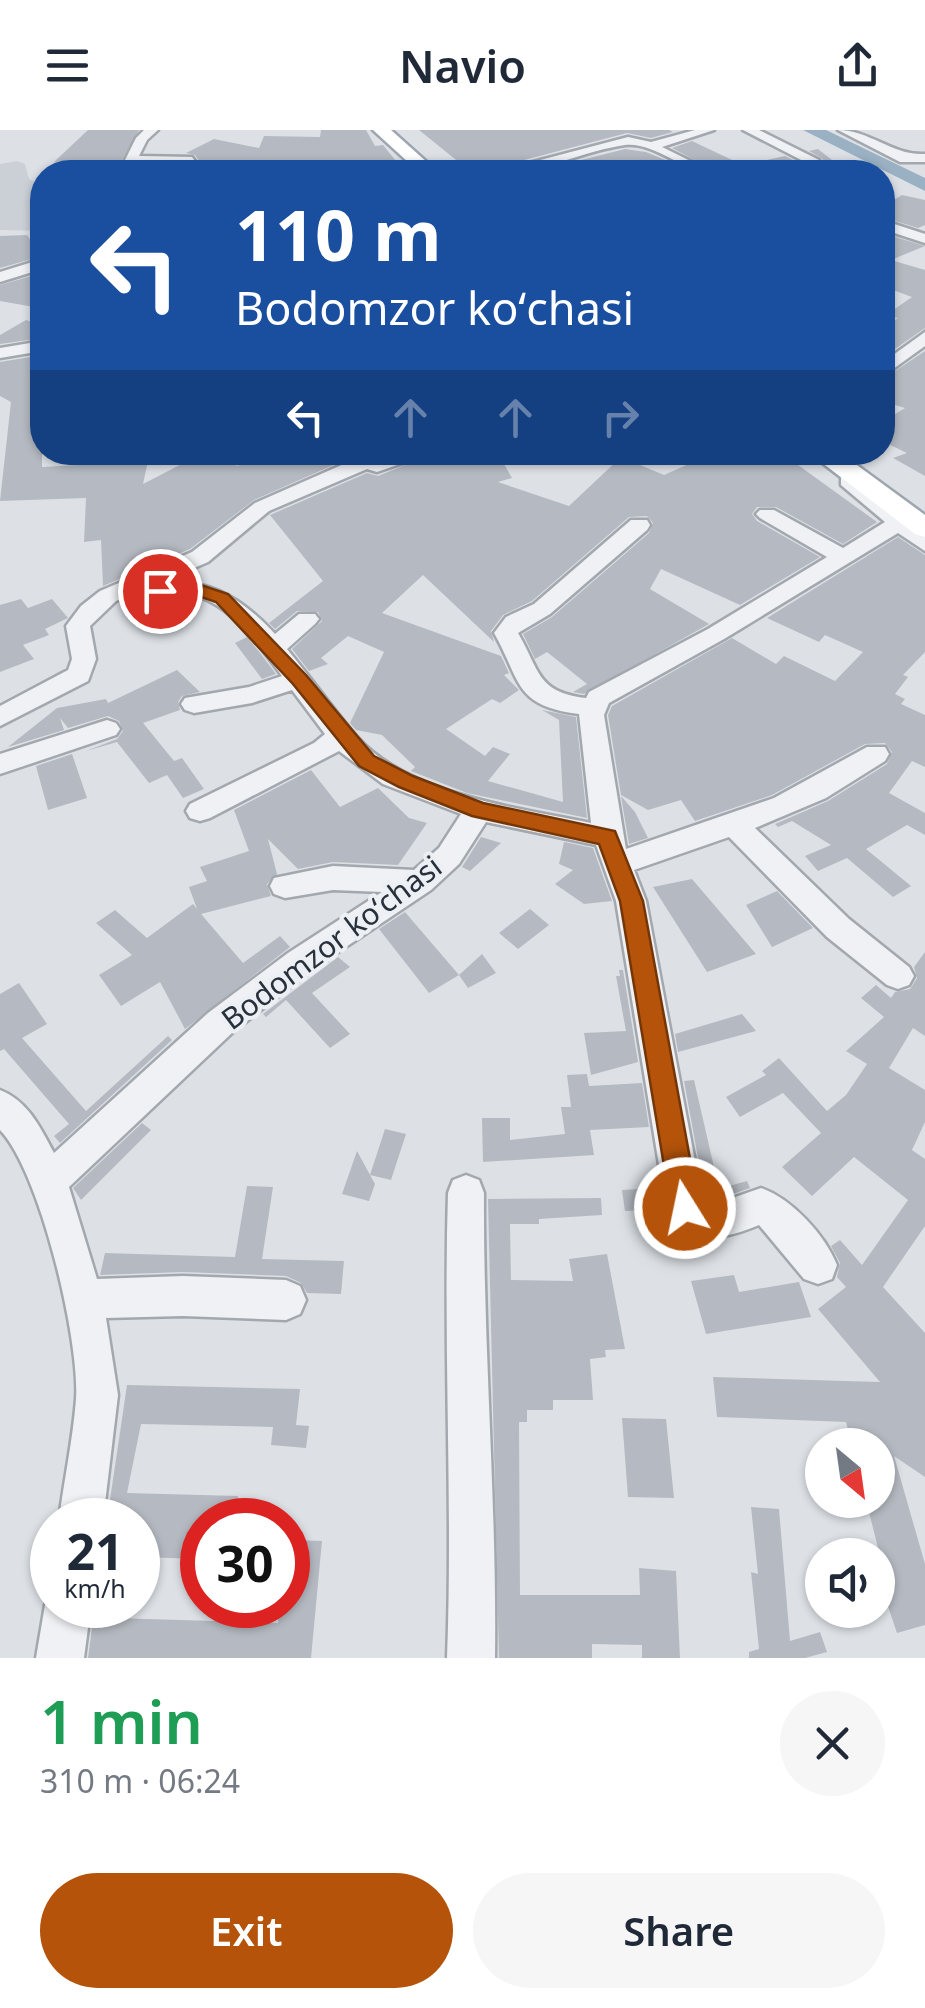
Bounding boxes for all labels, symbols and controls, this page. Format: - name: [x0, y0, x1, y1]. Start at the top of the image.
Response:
- text: Navio: [399, 35, 526, 96]
- icon: menu: [40, 38, 95, 93]
- icon: share: [830, 38, 885, 93]
- text: 110 m: [235, 186, 442, 282]
- icon: left: [70, 200, 200, 330]
- text: Bodomzor koʻchasi: [235, 277, 634, 338]
- icon: left: [278, 390, 333, 445]
- icon: ahead: [383, 390, 438, 445]
- icon: ahead: [488, 390, 543, 445]
- icon: right: [593, 390, 648, 445]
- pin: [118, 549, 203, 634]
- icon: arrive: [133, 564, 188, 619]
- street label: Bodomzor koʻchasi: [212, 846, 450, 1038]
- position arrow: [633, 1156, 737, 1260]
- north arrow: [805, 1428, 895, 1518]
- map controls: [805, 1428, 895, 1628]
- speed limit sign: 30: [180, 1498, 310, 1628]
- text: 21: [66, 1517, 124, 1585]
- button: sound: [805, 1538, 895, 1628]
- text: km/h: [64, 1571, 126, 1605]
- text: 1 min: [40, 1680, 203, 1762]
- button: close: [780, 1691, 885, 1796]
- text: 310 m · 06:24: [40, 1759, 240, 1802]
- button: Exit: [40, 1873, 453, 1988]
- button: Share: [473, 1873, 885, 1988]

